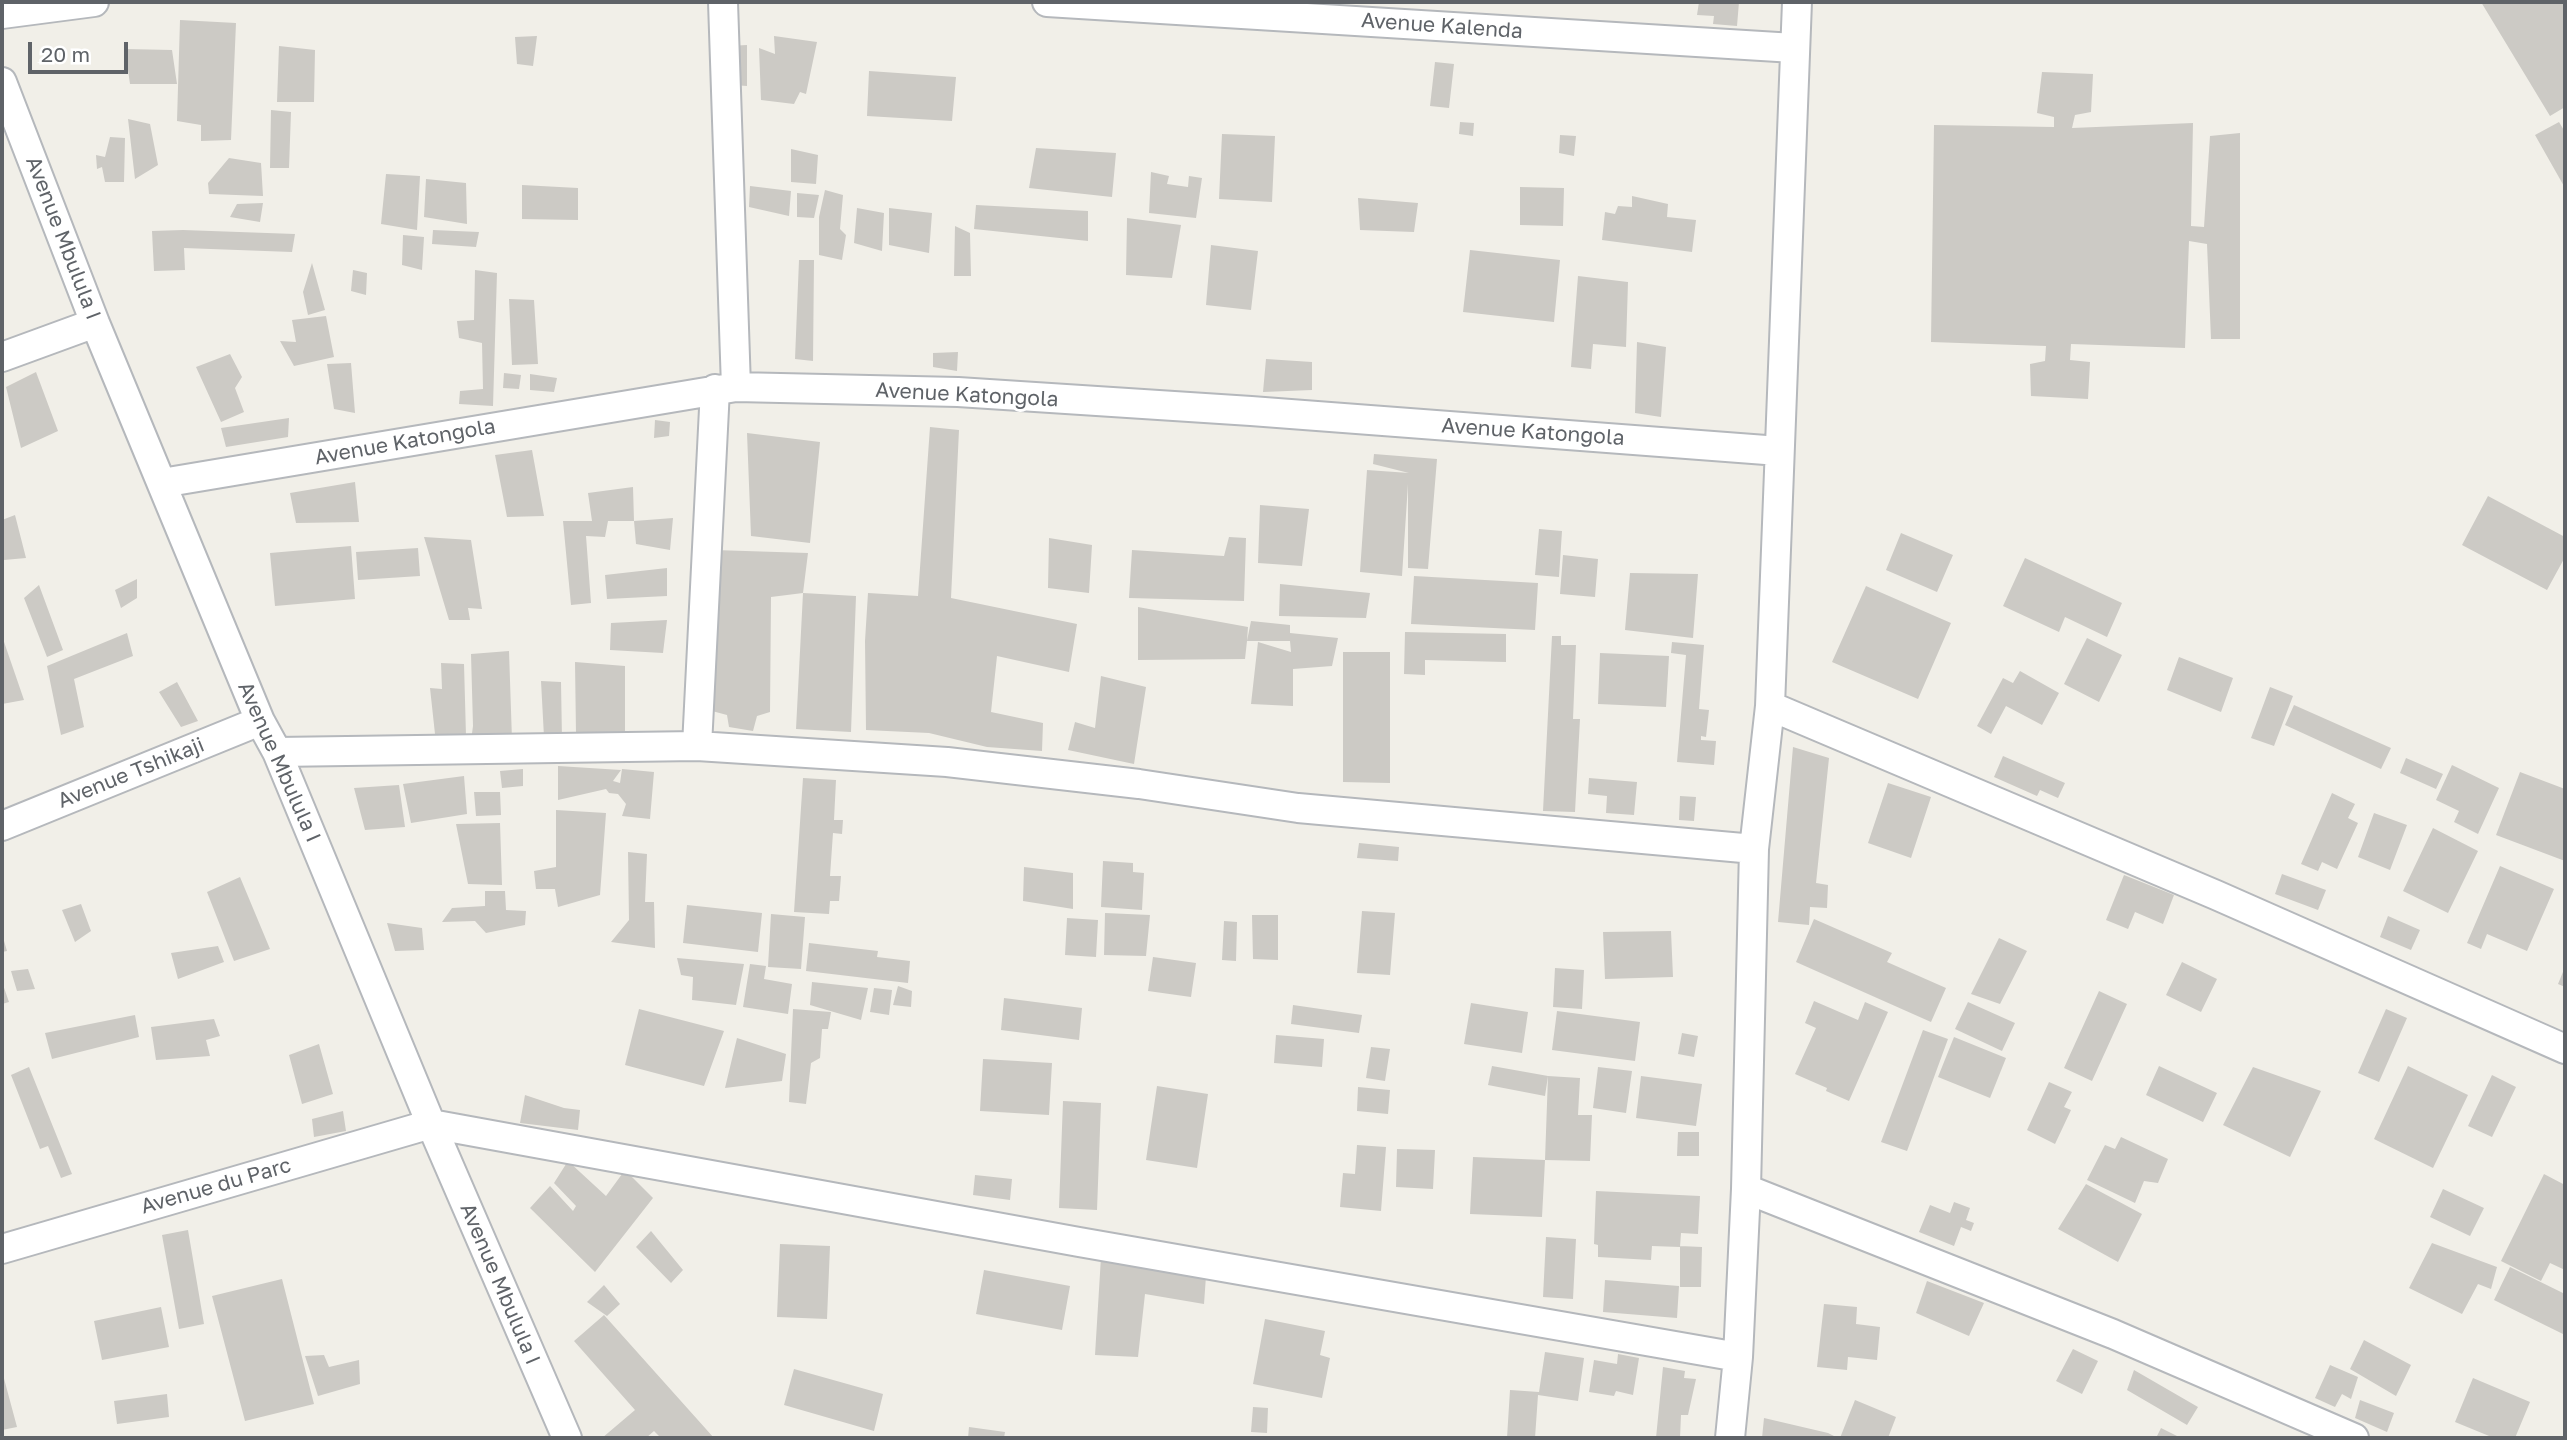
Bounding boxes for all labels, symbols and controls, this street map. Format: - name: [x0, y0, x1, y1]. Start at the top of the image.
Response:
- street label: Avenue Kalenda: [1360, 8, 1524, 44]
- scale bar: [32, 28, 131, 72]
- text: 20 m: [41, 41, 90, 67]
- street label: Avenue Mbulula I: [20, 153, 106, 323]
- street label: Avenue Katongola: [875, 378, 1059, 412]
- street label: Avenue Katongola: [1441, 413, 1625, 451]
- street label: Avenue Katongola: [313, 414, 497, 470]
- street label: Avenue Mbulula I: [232, 678, 326, 846]
- street label: Avenue Tshikaji: [54, 732, 208, 814]
- street label: Avenue du Parc: [138, 1153, 294, 1219]
- street label: Avenue Mbulula I: [455, 1199, 545, 1369]

